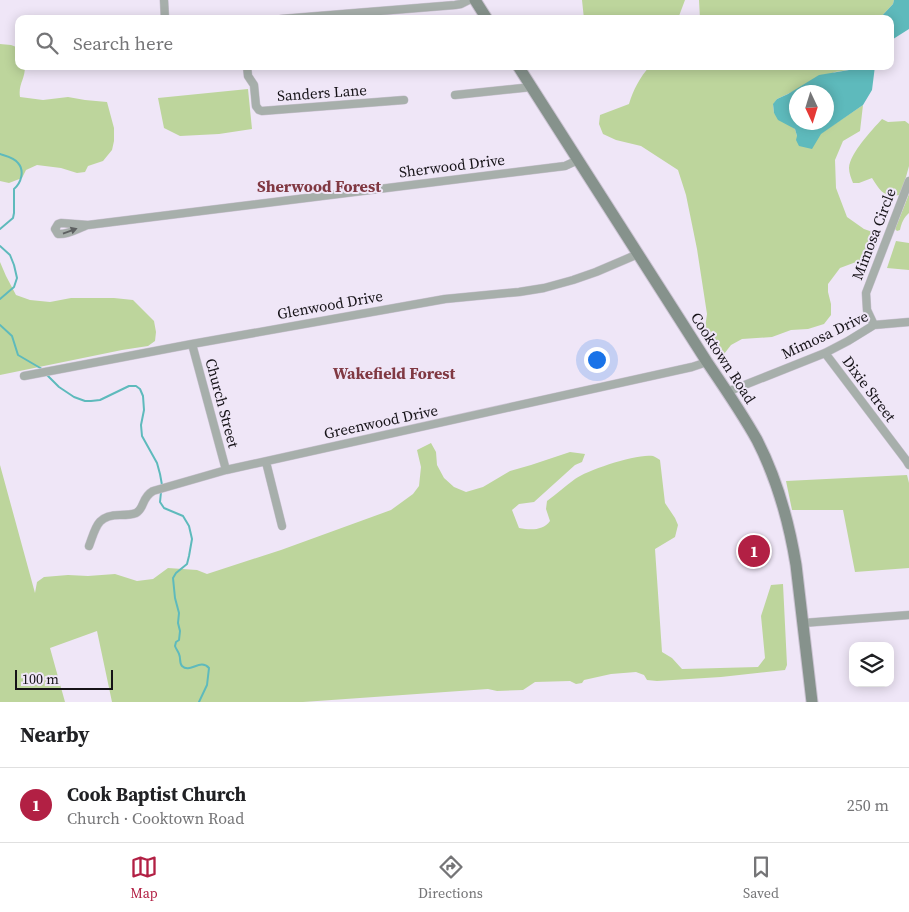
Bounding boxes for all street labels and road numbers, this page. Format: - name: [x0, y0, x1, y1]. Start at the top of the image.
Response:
- street label: Sanders Lane: [276, 79, 368, 106]
- street label: Sherwood Drive: [398, 149, 506, 182]
- street label: Mimosa Circle: [846, 185, 901, 283]
- street label: Glenwood Drive: [276, 285, 385, 324]
- street label: Mimosa Drive: [778, 305, 872, 364]
- street label: Cooktown Road: [686, 308, 761, 408]
- street label: Dixie Street: [838, 351, 901, 426]
- street label: Church Street: [200, 356, 245, 450]
- street label: Greenwood Drive: [322, 399, 440, 444]

